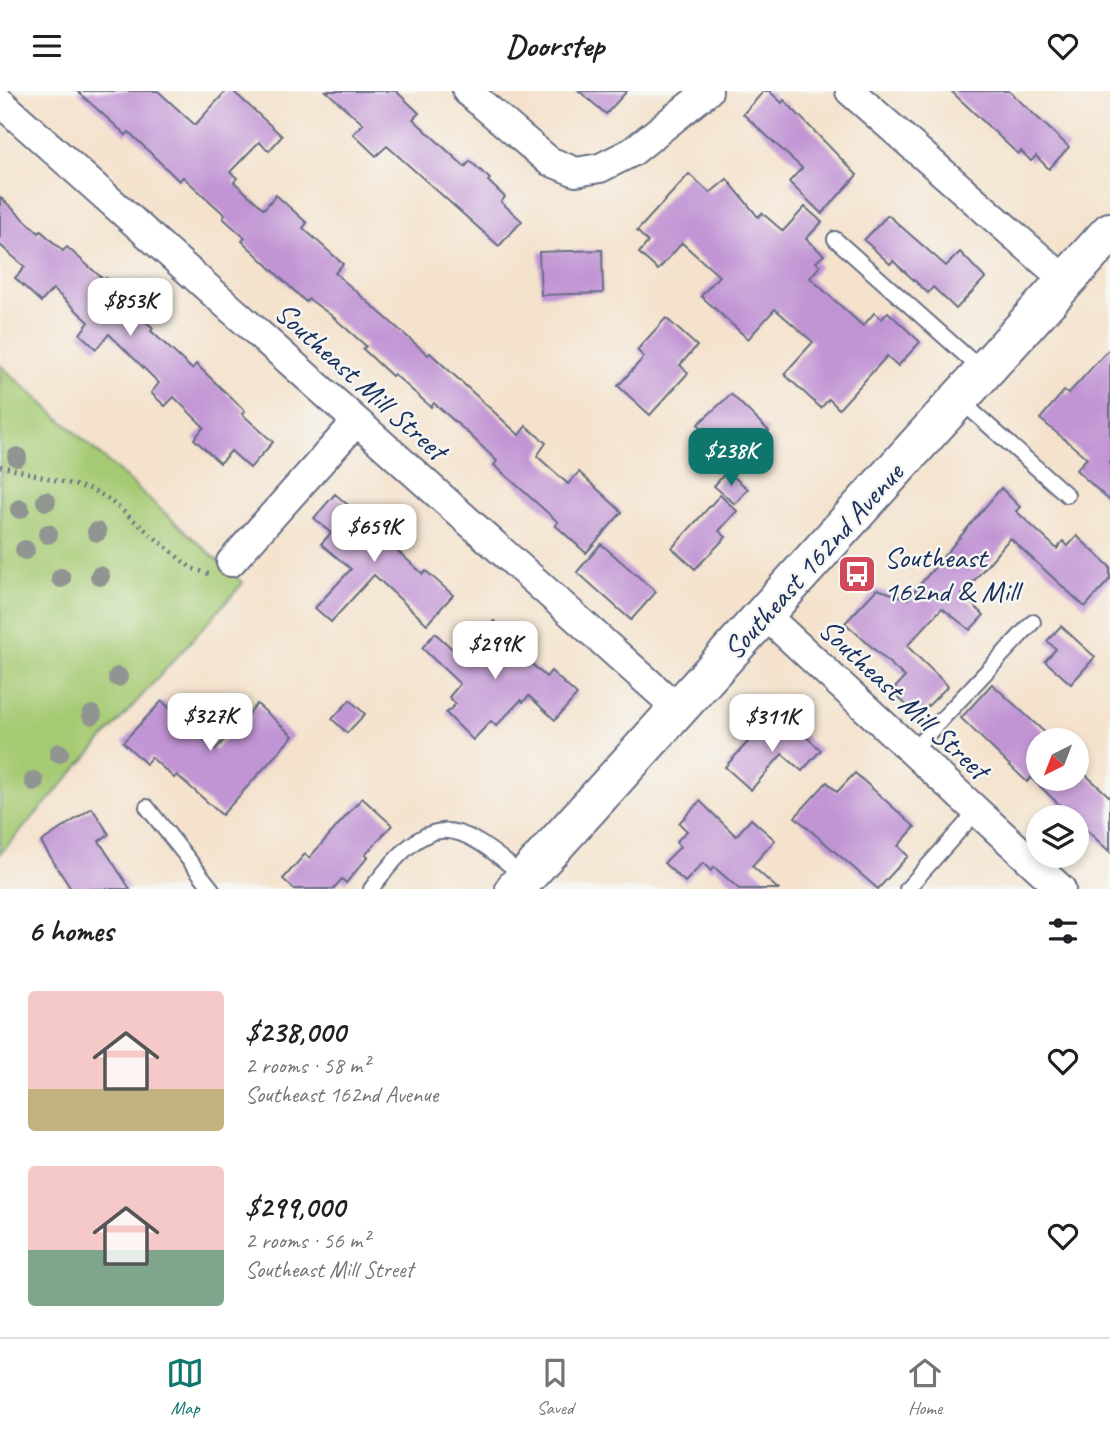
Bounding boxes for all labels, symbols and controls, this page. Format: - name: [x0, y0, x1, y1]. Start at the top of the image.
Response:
- text: Doorstep: [506, 25, 604, 66]
- icon: menu: [28, 27, 66, 65]
- icon: heart: [1044, 27, 1082, 65]
- pin: $853K: [81, 279, 179, 338]
- text: $853K: [104, 286, 156, 315]
- street label: Southeast Mill Street: [267, 294, 458, 471]
- pin: $238K: [682, 429, 780, 488]
- text: $238K: [704, 436, 758, 465]
- street label: Southeast 162nd Avenue: [715, 453, 913, 667]
- pin: $659K: [325, 505, 423, 564]
- text: $659K: [348, 512, 400, 541]
- place label: Southeast 162nd & Mill: [884, 538, 1024, 610]
- bus stop icon: Southeast 162nd & Mill: [836, 553, 878, 595]
- street label: Southeast Mill Street: [811, 610, 1000, 790]
- pin: $299K: [446, 621, 544, 681]
- text: $299K: [469, 629, 521, 658]
- pin: $327K: [161, 693, 259, 753]
- pin: $311K: [723, 695, 821, 754]
- text: $327K: [184, 701, 237, 730]
- text: $311K: [745, 702, 799, 731]
- north arrow: [1026, 728, 1088, 791]
- map controls: [1026, 728, 1089, 868]
- button: layers: [1026, 805, 1089, 868]
- text: 6 homes: [28, 912, 113, 950]
- icon: filters: [1044, 912, 1082, 950]
- text: $238,000: [245, 1013, 345, 1051]
- icon: home: [84, 1019, 168, 1103]
- icon: heart: [1044, 1042, 1082, 1080]
- text: 2 rooms · 58 m²: [245, 1051, 369, 1080]
- text: Southeast 162nd Avenue: [245, 1080, 438, 1109]
- text: $299,000: [245, 1188, 345, 1226]
- icon: home: [84, 1194, 168, 1278]
- icon: heart: [1044, 1217, 1082, 1255]
- text: 2 rooms · 56 m²: [245, 1226, 369, 1255]
- text: Southeast Mill Street: [245, 1255, 413, 1284]
- tab: Map: [166, 1354, 204, 1420]
- tab: Saved: [536, 1354, 574, 1420]
- tab: Home: [906, 1354, 944, 1420]

